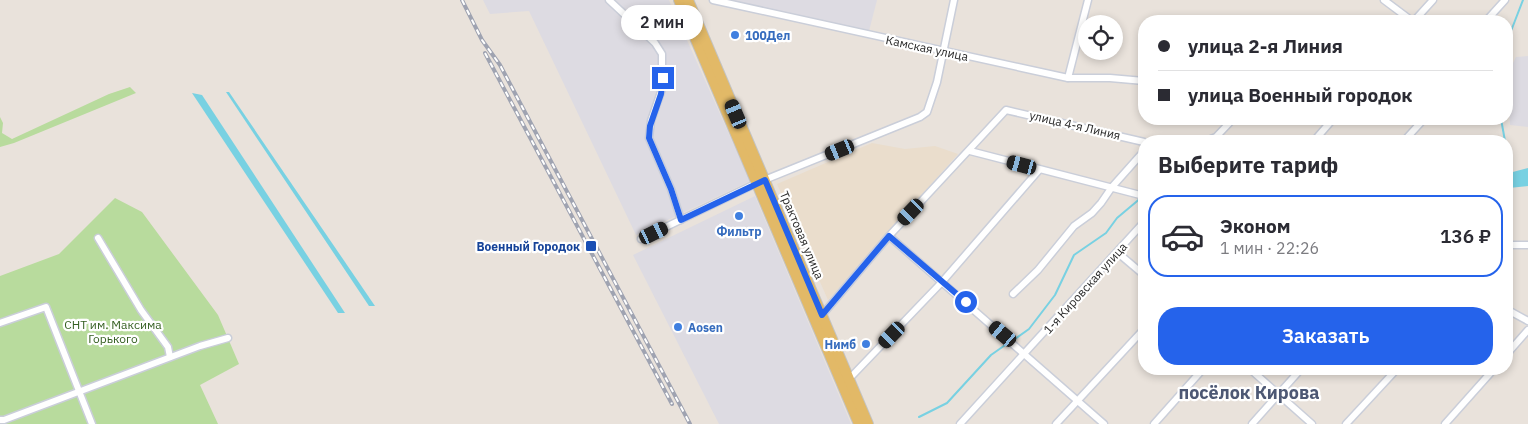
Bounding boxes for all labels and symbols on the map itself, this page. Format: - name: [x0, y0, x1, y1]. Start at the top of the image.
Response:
- callout: 2 мин: [622, 5, 704, 40]
- place label: 100Дел: [745, 28, 790, 43]
- marker: 100Дел: [729, 29, 741, 41]
- street label: Камская улица: [884, 32, 970, 64]
- route end: [652, 67, 674, 89]
- car: [723, 97, 748, 131]
- street label: улица 4-я Линия: [1028, 107, 1122, 143]
- car: [823, 137, 856, 163]
- car: [1005, 154, 1038, 176]
- street label: Трактовая улица: [777, 189, 828, 282]
- car: [895, 196, 926, 228]
- marker: Фильтр: [733, 210, 745, 222]
- car: [637, 220, 670, 246]
- place label: Фильтр: [717, 224, 761, 239]
- place label: Военный Городок: [477, 239, 580, 254]
- marker: Военный Городок: [584, 239, 598, 253]
- street label: 1-я Кировская улица: [1040, 239, 1130, 337]
- route start: [955, 291, 977, 313]
- park label: СНТ им. Максима Горького: [64, 317, 162, 346]
- car: [876, 319, 907, 351]
- car: [986, 319, 1019, 349]
- place label: Aosen: [688, 320, 723, 335]
- marker: Aosen: [672, 321, 684, 333]
- place label: Нимб: [824, 337, 856, 352]
- marker: Нимб: [860, 338, 872, 350]
- district label: посёлок Кирова: [1178, 381, 1320, 404]

